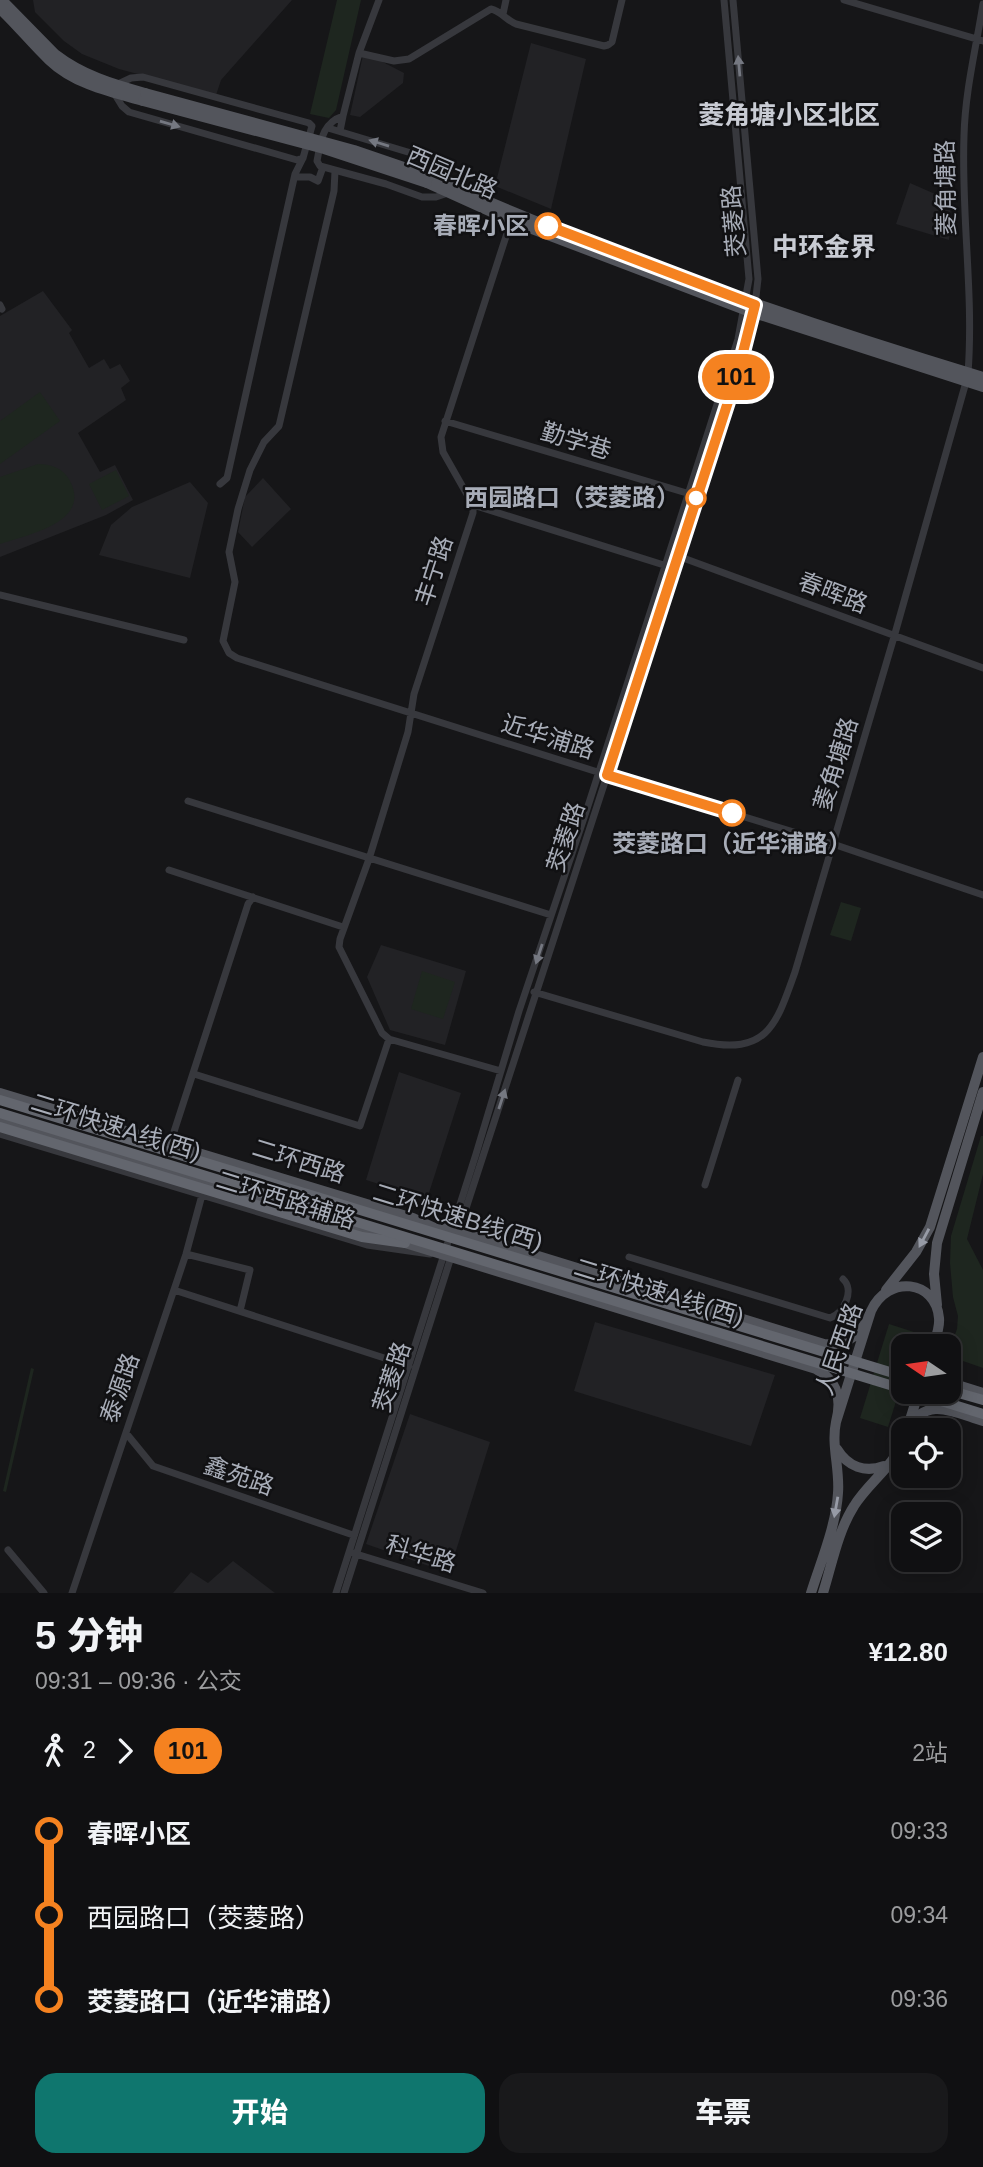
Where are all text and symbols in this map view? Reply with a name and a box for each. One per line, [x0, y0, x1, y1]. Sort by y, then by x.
one-way arrow [733, 55, 744, 77]
district label: 菱角塘小区北区 [698, 100, 880, 130]
one-way arrow [160, 119, 181, 129]
one-way arrow [368, 137, 389, 147]
street label: 菱角塘路 [931, 140, 960, 236]
street label: 西园北路 [403, 141, 502, 204]
street label: 茭菱路 [717, 184, 750, 258]
place label: 春晖小区 [433, 212, 529, 239]
marker: 春晖小区 [535, 213, 561, 239]
district label: 中环金界 [772, 232, 876, 262]
line badge: 101 [696, 354, 776, 400]
text: 101 [716, 363, 756, 390]
street label: 勤学巷 [538, 417, 615, 464]
place label: 西园路口（茭菱路） [464, 484, 680, 511]
marker: 西园路口（茭菱路） [686, 488, 706, 508]
street label: 丰宁路 [410, 532, 457, 609]
street label: 春晖路 [795, 567, 872, 618]
street label: 近华浦路 [498, 710, 598, 763]
street label: 菱角塘路 [809, 714, 862, 814]
street label: 茭菱路 [542, 798, 589, 875]
marker: 茭菱路口（近华浦路） [719, 800, 745, 826]
place label: 茭菱路口（近华浦路） [612, 830, 852, 857]
one-way arrow [533, 943, 544, 964]
street label: 二环快速A线(西) [28, 1088, 204, 1165]
one-way arrow [497, 1088, 508, 1109]
street label: 二环西路 [249, 1134, 349, 1187]
street label: 二环西路辅路 [213, 1166, 359, 1233]
street label: 二环快速B线(西) [370, 1178, 546, 1255]
one-way arrow [918, 1229, 930, 1249]
street label: 二环快速A线(西) [571, 1253, 747, 1330]
street label: 人民西路 [810, 1299, 867, 1399]
north arrow [891, 1334, 961, 1404]
map controls [891, 1334, 961, 1572]
street label: 茭菱路 [368, 1338, 415, 1415]
street label: 泰源路 [95, 1349, 144, 1426]
button: locate [891, 1418, 961, 1488]
street label: 鑫苑路 [201, 1451, 278, 1500]
one-way arrow [830, 1496, 841, 1518]
button: layers [891, 1502, 961, 1572]
street label: 科华路 [383, 1530, 460, 1577]
text: 5 分钟 [35, 1615, 143, 1657]
text: ¥12.80 [868, 1637, 948, 1667]
text: 09:31 – 09:36 · 公交 [35, 1668, 242, 1694]
icon: walk [35, 1732, 73, 1770]
icon: forward [106, 1732, 144, 1770]
text: 2 [83, 1737, 96, 1763]
text: 101 [168, 1737, 208, 1764]
text: 2站 [912, 1740, 948, 1766]
text: 09:33 [890, 1818, 948, 1844]
text: 春晖小区 [87, 1819, 191, 1849]
text: 09:34 [890, 1902, 948, 1928]
text: 西园路口（茭菱路） [87, 1903, 321, 1933]
text: 09:36 [890, 1986, 948, 2012]
text: 茭菱路口（近华浦路） [87, 1987, 347, 2017]
button: 开始 [35, 2073, 485, 2153]
button: 车票 [499, 2073, 948, 2153]

